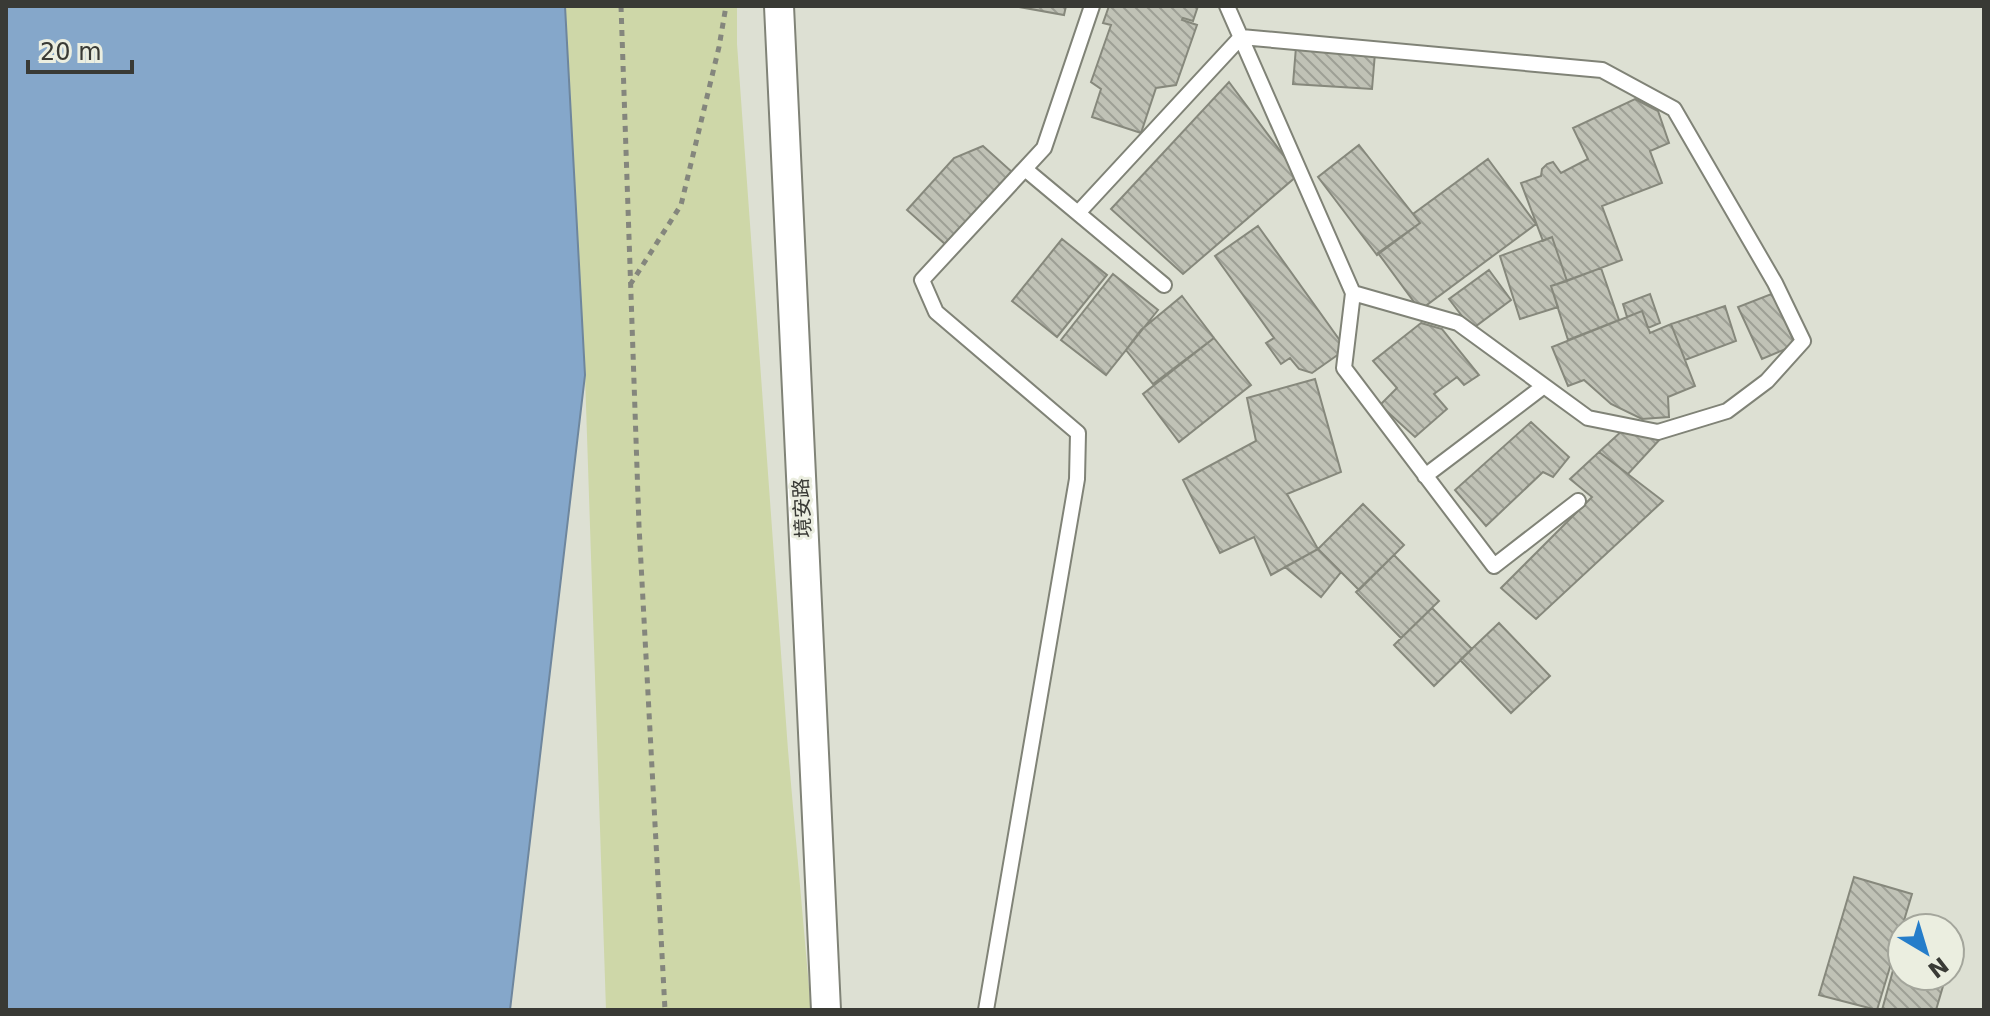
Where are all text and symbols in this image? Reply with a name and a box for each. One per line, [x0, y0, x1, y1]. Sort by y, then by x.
scale bar [28, 24, 132, 74]
text: 20 m [40, 38, 102, 66]
street label: 境安路 [788, 477, 816, 539]
north arrow [1886, 912, 1966, 992]
text: N [1923, 952, 1953, 983]

